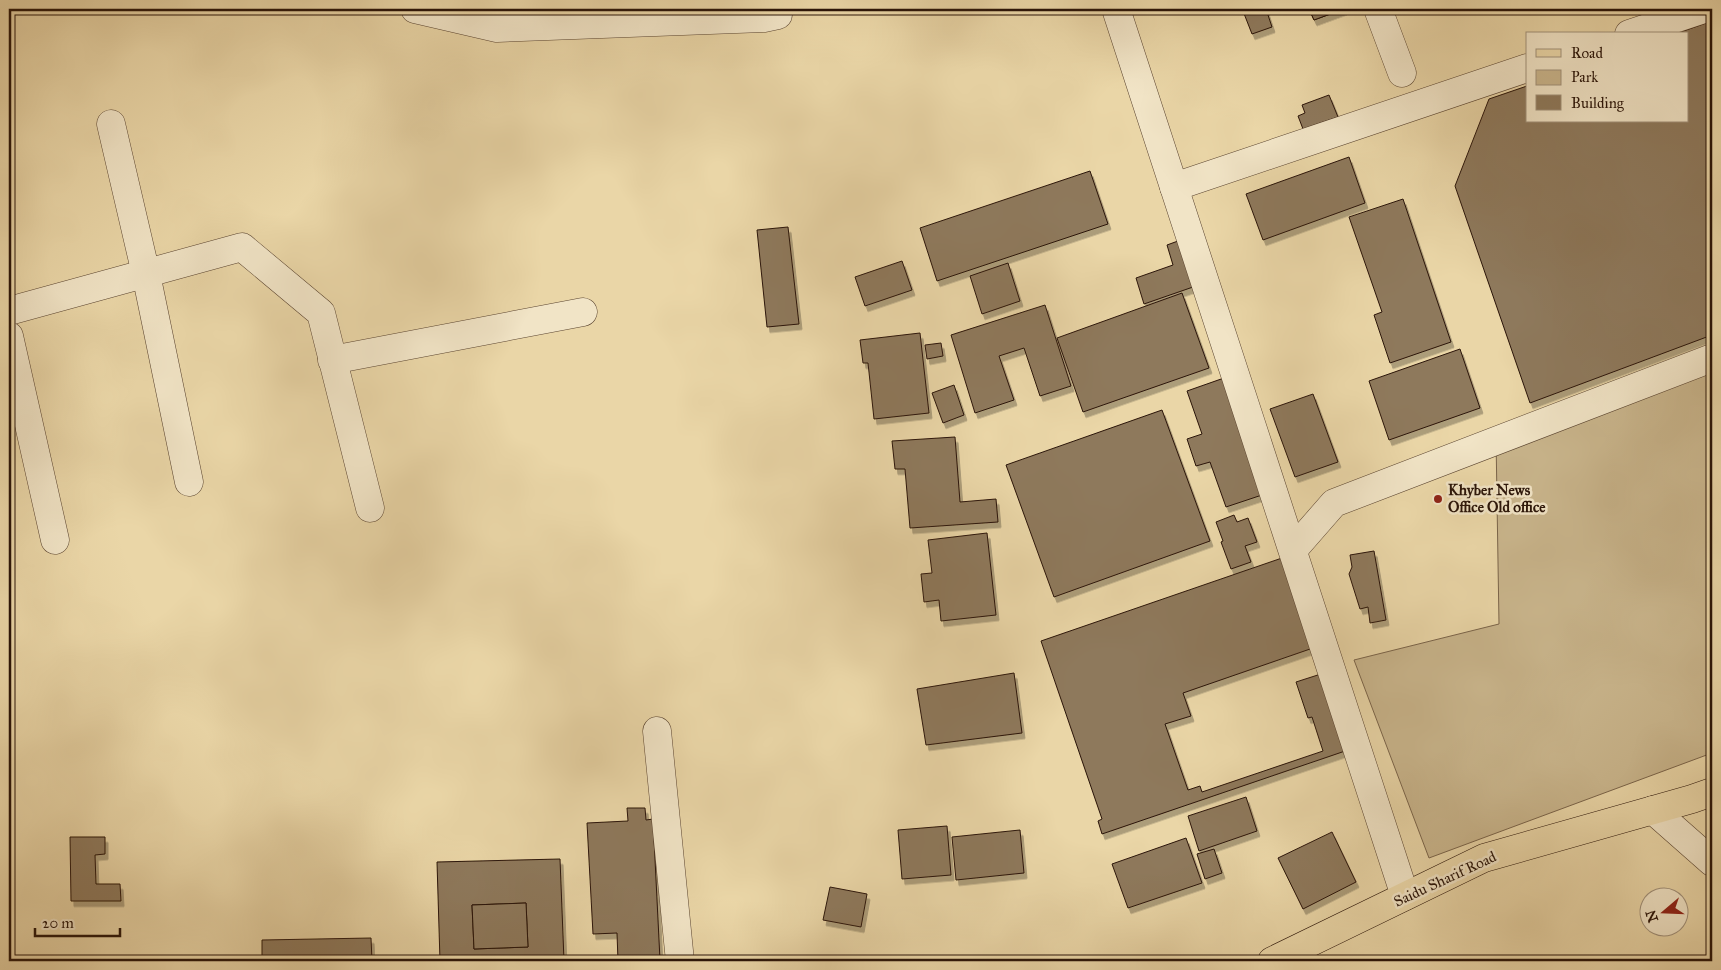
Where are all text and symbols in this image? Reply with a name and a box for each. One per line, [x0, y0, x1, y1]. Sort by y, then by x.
legend [1526, 32, 1688, 122]
text: Road [1571, 44, 1603, 62]
text: Park [1571, 68, 1598, 86]
text: Building [1571, 94, 1625, 112]
place label: Khyber News Office Old office [1448, 481, 1546, 516]
marker: Khyber News Office Old office [1432, 493, 1444, 505]
street label: Saidu Sharif Road [1391, 847, 1500, 911]
north arrow [1638, 888, 1688, 938]
scale bar [35, 905, 120, 937]
text: N [1642, 908, 1662, 924]
text: 20 m [42, 914, 74, 932]

